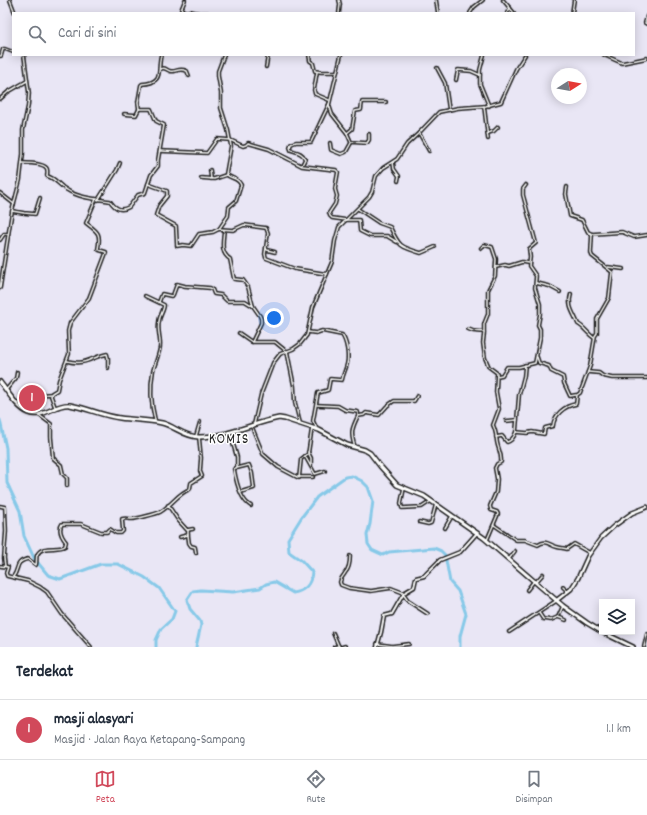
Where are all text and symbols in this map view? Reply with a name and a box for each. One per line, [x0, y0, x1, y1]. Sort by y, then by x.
search box [12, 12, 635, 56]
icon: search [26, 23, 48, 45]
text: Cari di sini [58, 23, 116, 45]
north arrow [551, 68, 587, 104]
your location [264, 308, 284, 328]
pin: 1 [19, 383, 45, 413]
district label: KOMIS [209, 429, 249, 451]
map controls [599, 599, 635, 635]
button: layers [599, 599, 635, 635]
text: Terdekat [16, 661, 73, 685]
text: masji alasyari [54, 709, 133, 731]
text: 1 [28, 720, 30, 739]
text: 1.1 km [606, 720, 631, 739]
text: Masjid · Jalan Raya Ketapang-Sampang [54, 731, 245, 750]
tab: Peta [94, 768, 116, 808]
tab: Rute [305, 768, 327, 808]
tab: Disimpan [515, 768, 553, 808]

